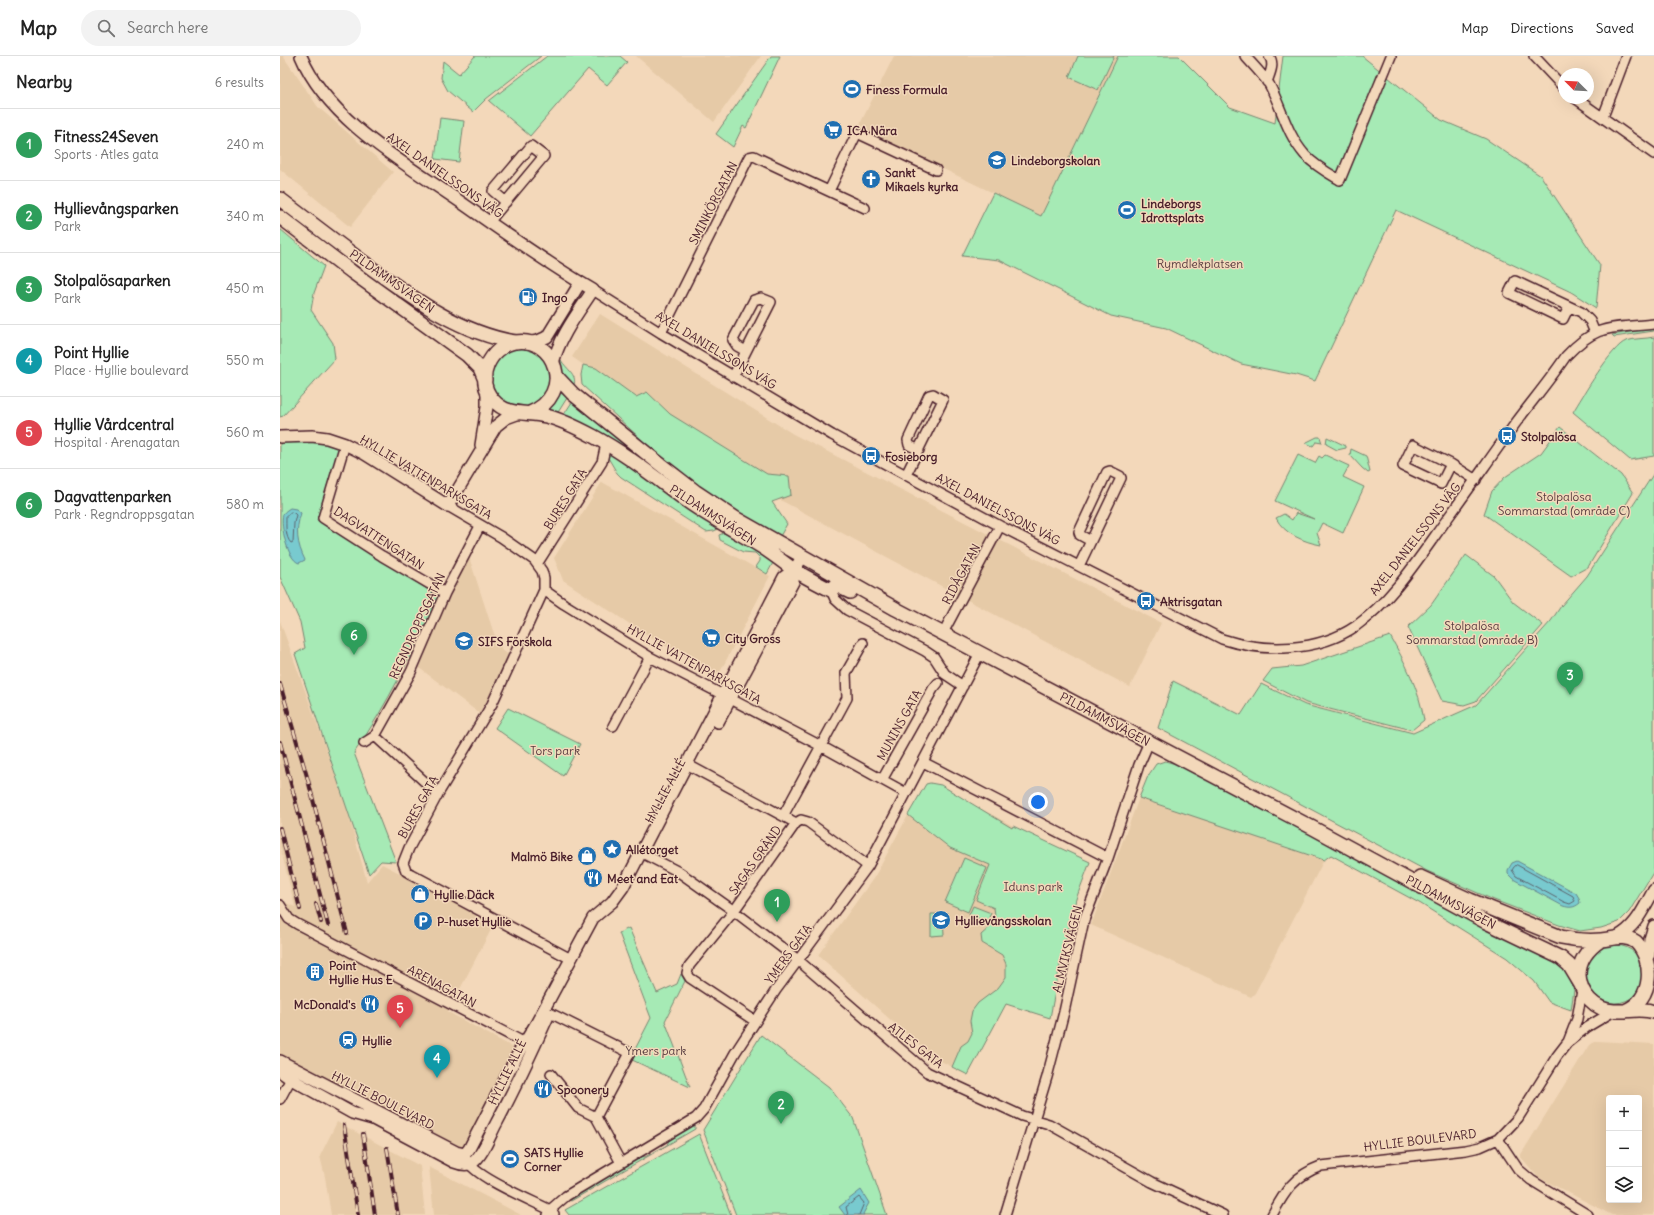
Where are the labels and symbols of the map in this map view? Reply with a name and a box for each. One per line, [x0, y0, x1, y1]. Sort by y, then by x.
north arrow [1558, 68, 1594, 104]
sports icon: Finess Formula [841, 78, 863, 100]
place label: Finess Formula [866, 82, 948, 97]
supermarket icon: ICA Nära [822, 119, 844, 141]
place label: ICA Nära [847, 123, 897, 138]
street label: AXEL DANIELSSONS VÄG [384, 129, 506, 221]
school or university icon: Lindeborgskolan [986, 149, 1008, 171]
place label: Lindeborgskolan [1011, 153, 1100, 169]
street label: SMINKÖRGATAN [686, 159, 740, 247]
place label: Sankt Mikaels kyrka [885, 165, 959, 195]
church icon: Sankt Mikaels kyrka [860, 168, 882, 190]
place label: Lindeborgs Idrottsplats [1141, 196, 1204, 226]
sports icon: Lindeborgs Idrottsplats [1116, 199, 1138, 221]
street label: PILDAMMSVÄGEN [347, 246, 437, 316]
park label: Rymdlekplatsen [1157, 256, 1243, 271]
fuel station icon: Ingo [517, 286, 539, 308]
place label: Ingo [542, 290, 568, 306]
street label: AXEL DANIELSSONS VÄG [653, 308, 780, 392]
bus stop icon: Stolpalösa [1496, 425, 1518, 447]
place label: Stolpalösa [1521, 429, 1577, 445]
street label: HYLLIE VATTENPARKSGATA [357, 432, 495, 523]
bus stop icon: Fosieborg [860, 445, 882, 467]
place label: Fosieborg [885, 449, 938, 465]
street label: BURES GATA [540, 465, 590, 532]
street label: AXEL DANIELSSONS VÄG [933, 470, 1063, 548]
street label: AXEL DANIELSSONS VÄG [1366, 479, 1464, 598]
street label: PILDAMMSVÄGEN [667, 481, 759, 549]
park label: Stolpalösa Sommarstad (område C) [1498, 489, 1631, 518]
street label: DAGVATTENGATAN [331, 503, 427, 573]
street label: RIDÅGATAN [939, 541, 983, 607]
street label: REGNDROPPSGATAN [386, 570, 448, 682]
bus stop icon: Aktrisgatan [1135, 590, 1157, 612]
place label: Aktrisgatan [1160, 594, 1222, 610]
park label: Stolpalösa Sommarstad (område B) [1406, 618, 1538, 647]
street label: HYLLIE VATTENPARKSGATA [624, 621, 764, 707]
pin: 6 [341, 622, 367, 655]
supermarket icon: City Gross [700, 627, 722, 649]
school or university icon: SIFS Förskola [453, 630, 475, 652]
place label: City Gross [725, 631, 781, 647]
place label: SIFS Förskola [478, 634, 552, 649]
pin: 3 [1557, 662, 1583, 695]
street label: MUNINS GATA [873, 687, 925, 763]
street label: PILDAMMSVÄGEN [1057, 689, 1153, 749]
park label: Tors park [530, 743, 580, 758]
street label: HYLLIE ALLÉ [642, 756, 688, 826]
street label: BURES GATA [395, 773, 442, 841]
your location [1028, 792, 1048, 812]
street label: SAGAS GRÄND [726, 822, 784, 898]
place icon: Allétorget [601, 838, 623, 860]
place label: Allétorget [626, 842, 679, 858]
shop icon: Malmö Bike [576, 845, 598, 867]
place label: Malmö Bike [511, 849, 574, 864]
restaurant icon: Meet and Eat [582, 867, 604, 889]
place label: Meet and Eat [607, 871, 679, 886]
street label: PILDAMMSVÄGEN [1403, 872, 1499, 932]
park label: Iduns park [1003, 879, 1063, 894]
shop icon: Hyllie Däck [409, 883, 431, 905]
place label: Hyllie Däck [434, 887, 494, 903]
pin: 1 [764, 889, 790, 922]
street label: ALMVIKSVÄGEN [1049, 904, 1085, 994]
school or university icon: Hyllievångsskolan [930, 909, 952, 931]
parking icon: P-huset Hyllie [412, 910, 434, 932]
place label: Hyllievångsskolan [955, 913, 1051, 929]
place label: P-huset Hyllie [437, 914, 512, 930]
street label: YMERS GATA [761, 921, 815, 987]
place label: Point Hyllie Hus E [329, 958, 393, 988]
building icon: Point Hyllie Hus E [304, 961, 326, 983]
street label: ARENAGATAN [405, 962, 479, 1010]
restaurant icon: McDonald's [359, 993, 381, 1015]
pin: 5 [387, 995, 413, 1028]
place label: McDonald's [294, 997, 357, 1012]
street label: ATLES GATA [885, 1019, 947, 1071]
station icon: Hyllie [337, 1029, 359, 1051]
place label: Hyllie [362, 1033, 392, 1049]
street label: HYLLIE ALLÉ [485, 1037, 529, 1107]
park label: Ymers park [626, 1043, 686, 1058]
pin: 4 [424, 1045, 450, 1078]
street label: HYLLIE BOULEVARD [329, 1068, 437, 1132]
restaurant icon: Spoonery [532, 1078, 554, 1100]
place label: Spoonery [557, 1082, 609, 1098]
pin: 2 [768, 1091, 794, 1124]
street label: HYLLIE BOULEVARD [1363, 1126, 1477, 1154]
place label: SATS Hyllie Corner [524, 1145, 584, 1174]
sports icon: SATS Hyllie Corner [499, 1148, 521, 1170]

